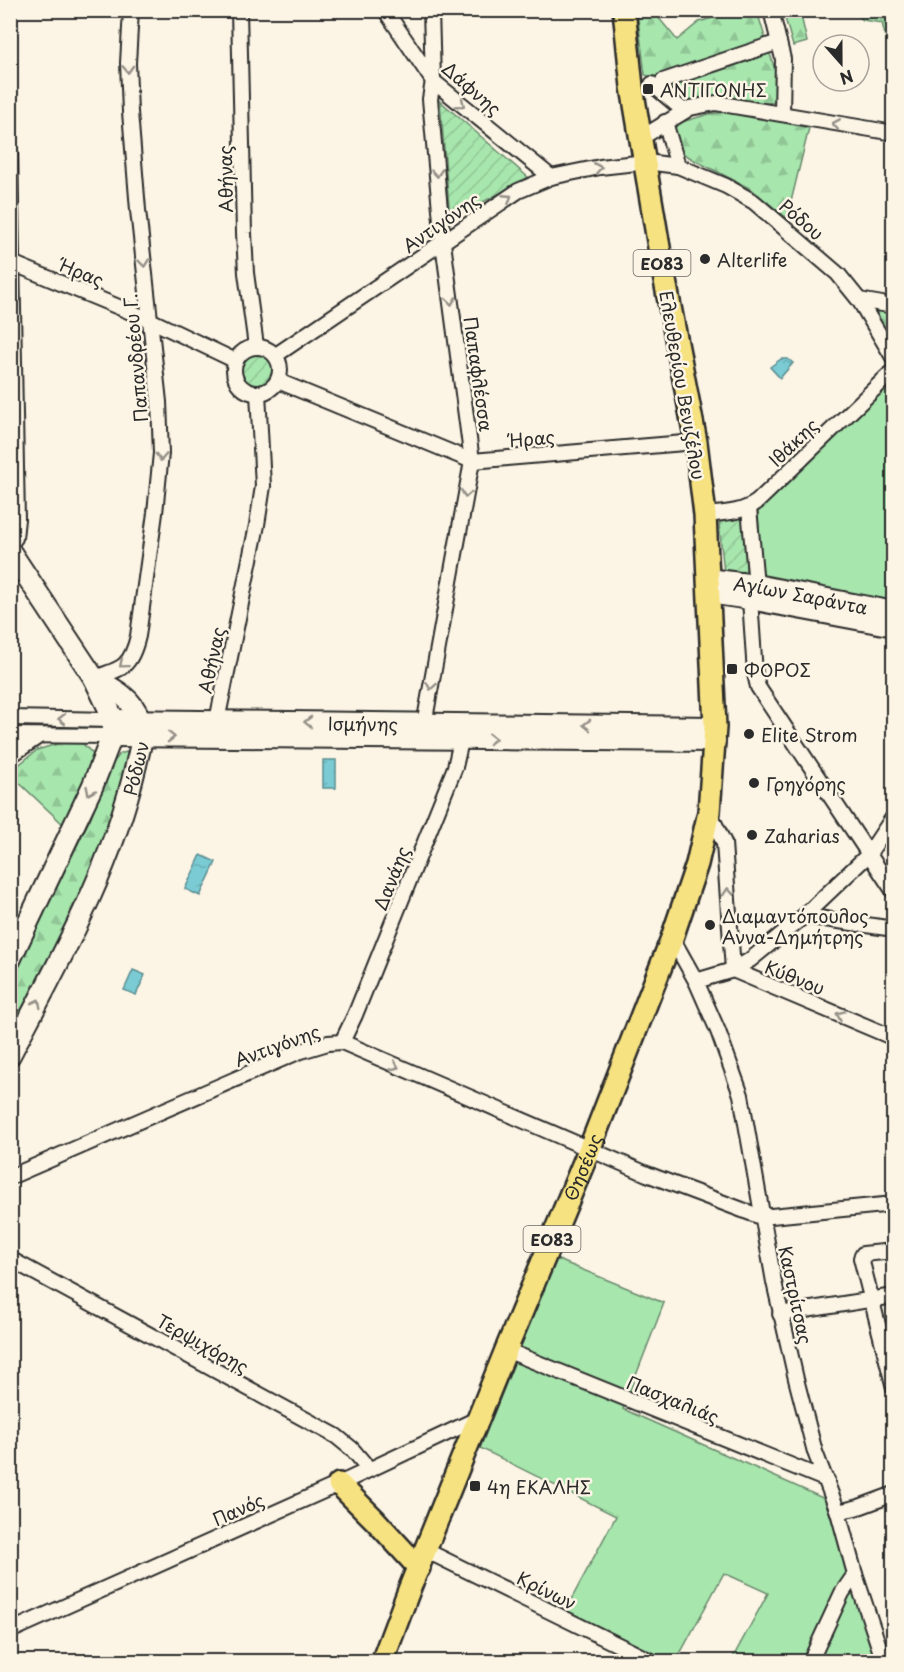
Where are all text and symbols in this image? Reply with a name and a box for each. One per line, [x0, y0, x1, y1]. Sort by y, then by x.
north arrow [811, 33, 871, 93]
street label: Δάφνης [436, 55, 508, 121]
one-way arrow [122, 64, 135, 73]
text: N [837, 64, 857, 91]
place label: ΑΝΤΙΓΟΝΗΣ [660, 76, 767, 103]
marker: ΑΝΤΙΓΟΝΗΣ [641, 82, 655, 96]
one-way arrow [454, 97, 465, 108]
one-way arrow [831, 118, 840, 130]
street label: Αθήνας [211, 145, 239, 213]
one-way arrow [593, 162, 603, 174]
one-way arrow [430, 169, 443, 178]
street label: Αντιγόνης [397, 185, 485, 259]
street label: Ρόδου [774, 192, 830, 246]
one-way arrow [502, 194, 513, 205]
place label: Alterlife [717, 246, 787, 273]
street label: Ήρας [53, 250, 108, 293]
road number: ΕΟ83 [634, 250, 690, 276]
marker: Alterlife [698, 252, 712, 266]
one-way arrow [137, 259, 150, 268]
street label: Ελευθερίου Βενιζέλου [653, 288, 713, 482]
street label: Παπανδρέου Γ. [116, 293, 154, 423]
one-way arrow [444, 297, 457, 306]
street label: Παπαφλέσσα [458, 315, 500, 434]
street label: Ιθάκης [762, 412, 824, 472]
street label: Ήρας [505, 423, 556, 454]
one-way arrow [154, 453, 167, 462]
one-way arrow [460, 489, 473, 499]
street label: Αγίων Σαράντα [732, 569, 870, 620]
street label: Αθήνας [191, 624, 231, 696]
place label: ΦΟΡΟΣ [744, 656, 811, 683]
one-way arrow [120, 657, 130, 668]
marker: ΦΟΡΟΣ [725, 662, 739, 676]
one-way arrow [425, 681, 438, 691]
street label: Ισμήνης [328, 709, 398, 737]
one-way arrow [58, 713, 67, 725]
one-way arrow [303, 716, 312, 728]
one-way arrow [582, 719, 591, 731]
place label: Elite Strom [761, 721, 858, 748]
marker: Elite Strom [742, 727, 756, 741]
one-way arrow [166, 731, 175, 743]
one-way arrow [487, 733, 496, 746]
street label: Ρόδων [115, 739, 155, 798]
place label: Γρηγόρης [766, 770, 846, 797]
marker: Γρηγόρης [747, 776, 761, 790]
one-way arrow [86, 784, 98, 795]
place label: Zaharias [764, 822, 840, 849]
marker: Zaharias [745, 828, 759, 842]
street label: Δανάης [366, 842, 416, 914]
one-way arrow [721, 887, 734, 896]
place label: Διαμαντόπουλος Αννα-Δημήτρης [722, 902, 869, 950]
marker: Διαμαντόπουλος Αννα-Δημήτρης [703, 918, 717, 932]
street label: Κύθνου [761, 953, 829, 1001]
one-way arrow [30, 998, 42, 1009]
one-way arrow [835, 1010, 846, 1022]
street label: Αντιγόνης [230, 1017, 324, 1073]
one-way arrow [389, 1059, 400, 1071]
street label: Θησέως [556, 1129, 608, 1205]
road number: ΕΟ83 [524, 1226, 580, 1252]
street label: Καστρίτσας [772, 1243, 820, 1347]
street label: Τερψιχόρης [152, 1307, 254, 1379]
street label: Πασχαλιάς [623, 1368, 723, 1430]
place label: 4η ΕΚΑΛΗΣ [487, 1473, 591, 1500]
marker: 4η ΕΚΑΛΗΣ [468, 1479, 482, 1493]
street label: Πανός [208, 1486, 268, 1532]
street label: Κρίνων [513, 1564, 581, 1616]

